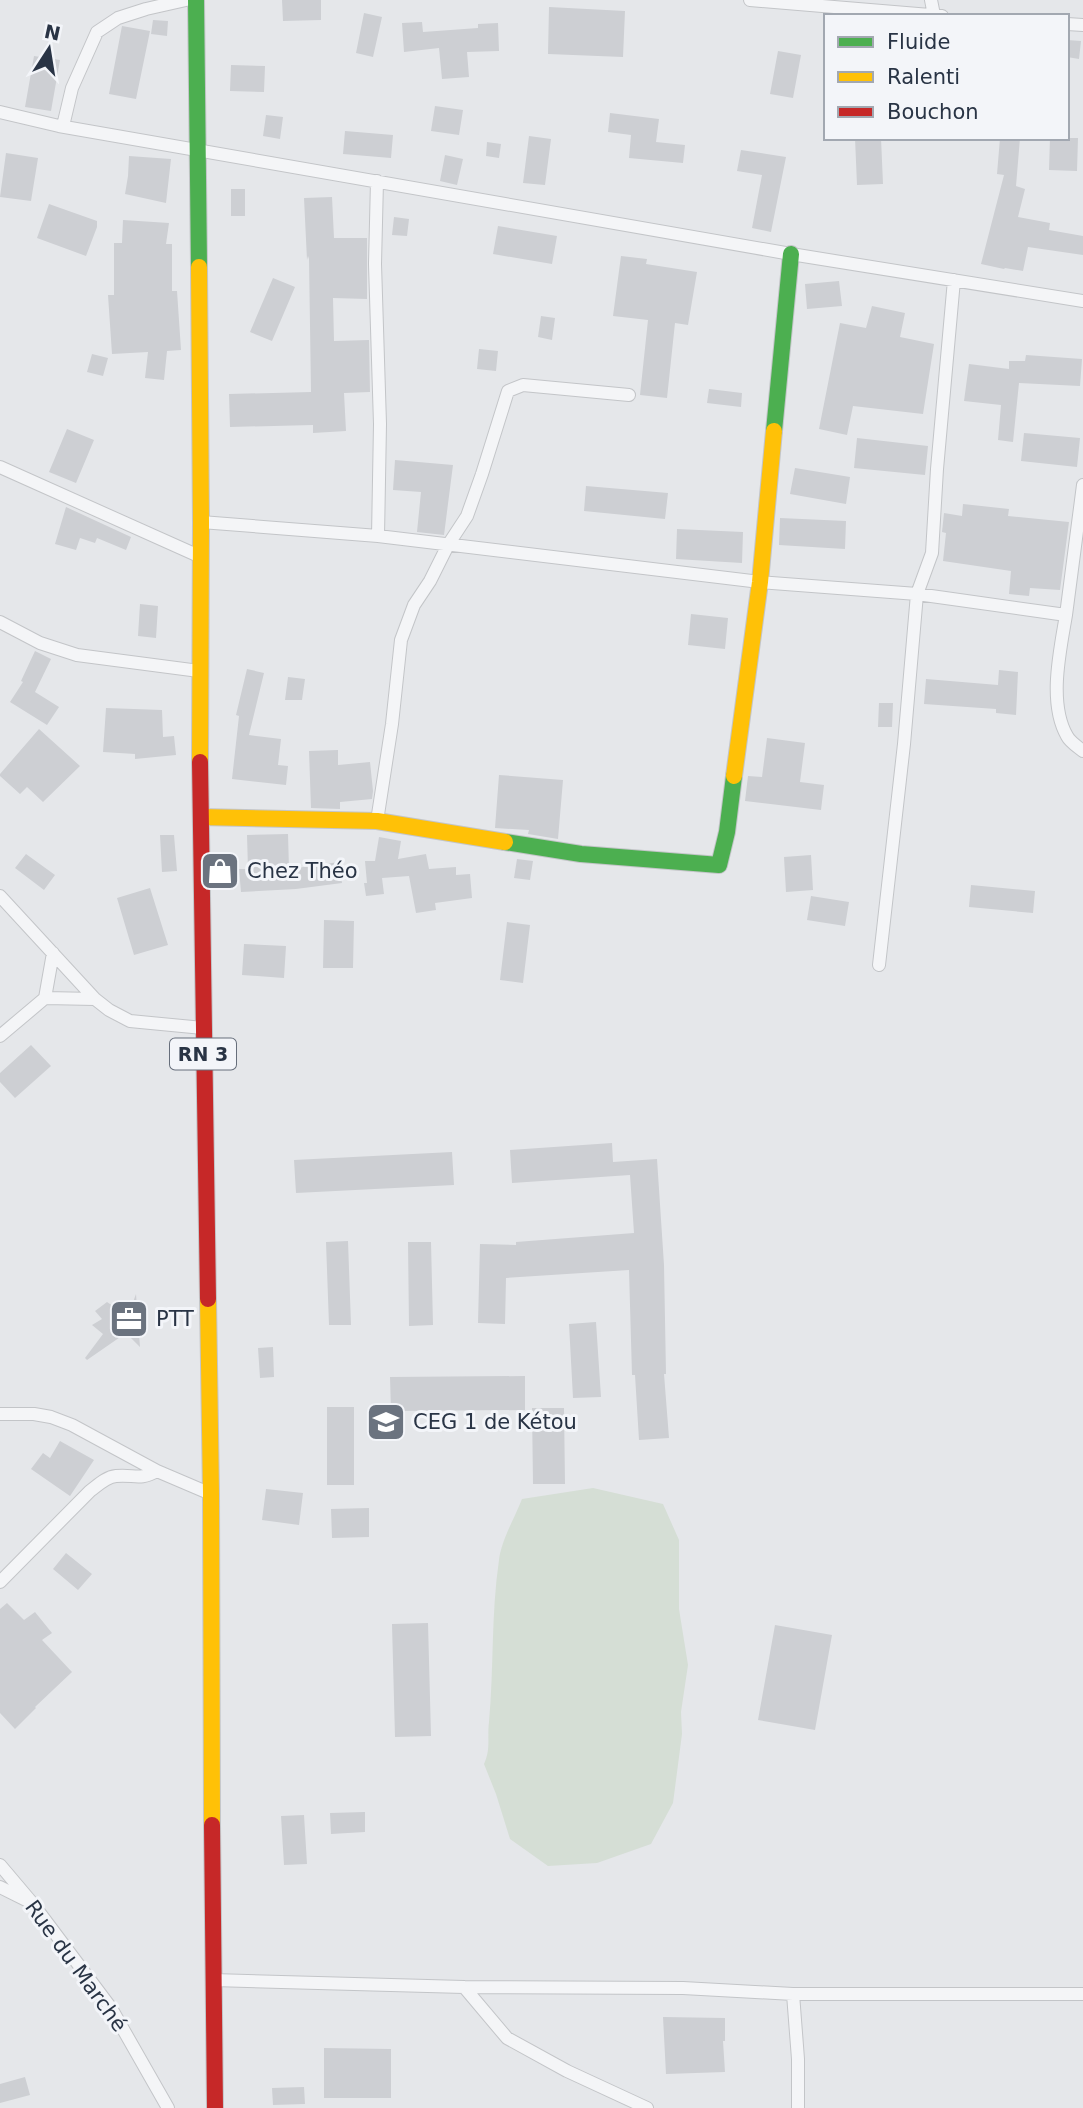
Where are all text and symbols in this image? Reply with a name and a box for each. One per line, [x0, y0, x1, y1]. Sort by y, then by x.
north arrow [14, 14, 84, 84]
legend [824, 14, 1069, 140]
text: N [42, 20, 63, 45]
text: Fluide [887, 30, 950, 54]
text: Ralenti [887, 65, 960, 89]
text: Bouchon [887, 100, 979, 124]
shop icon: Chez Théo [199, 850, 241, 892]
place label: Chez Théo [247, 859, 358, 883]
road number: RN 3 [170, 1038, 236, 1070]
office icon: PTT [108, 1298, 150, 1340]
place label: PTT [156, 1307, 194, 1331]
school or university icon: CEG 1 de Kétou [365, 1401, 407, 1443]
place label: CEG 1 de Kétou [413, 1410, 577, 1434]
street label: Rue du Marché [20, 1896, 132, 2036]

